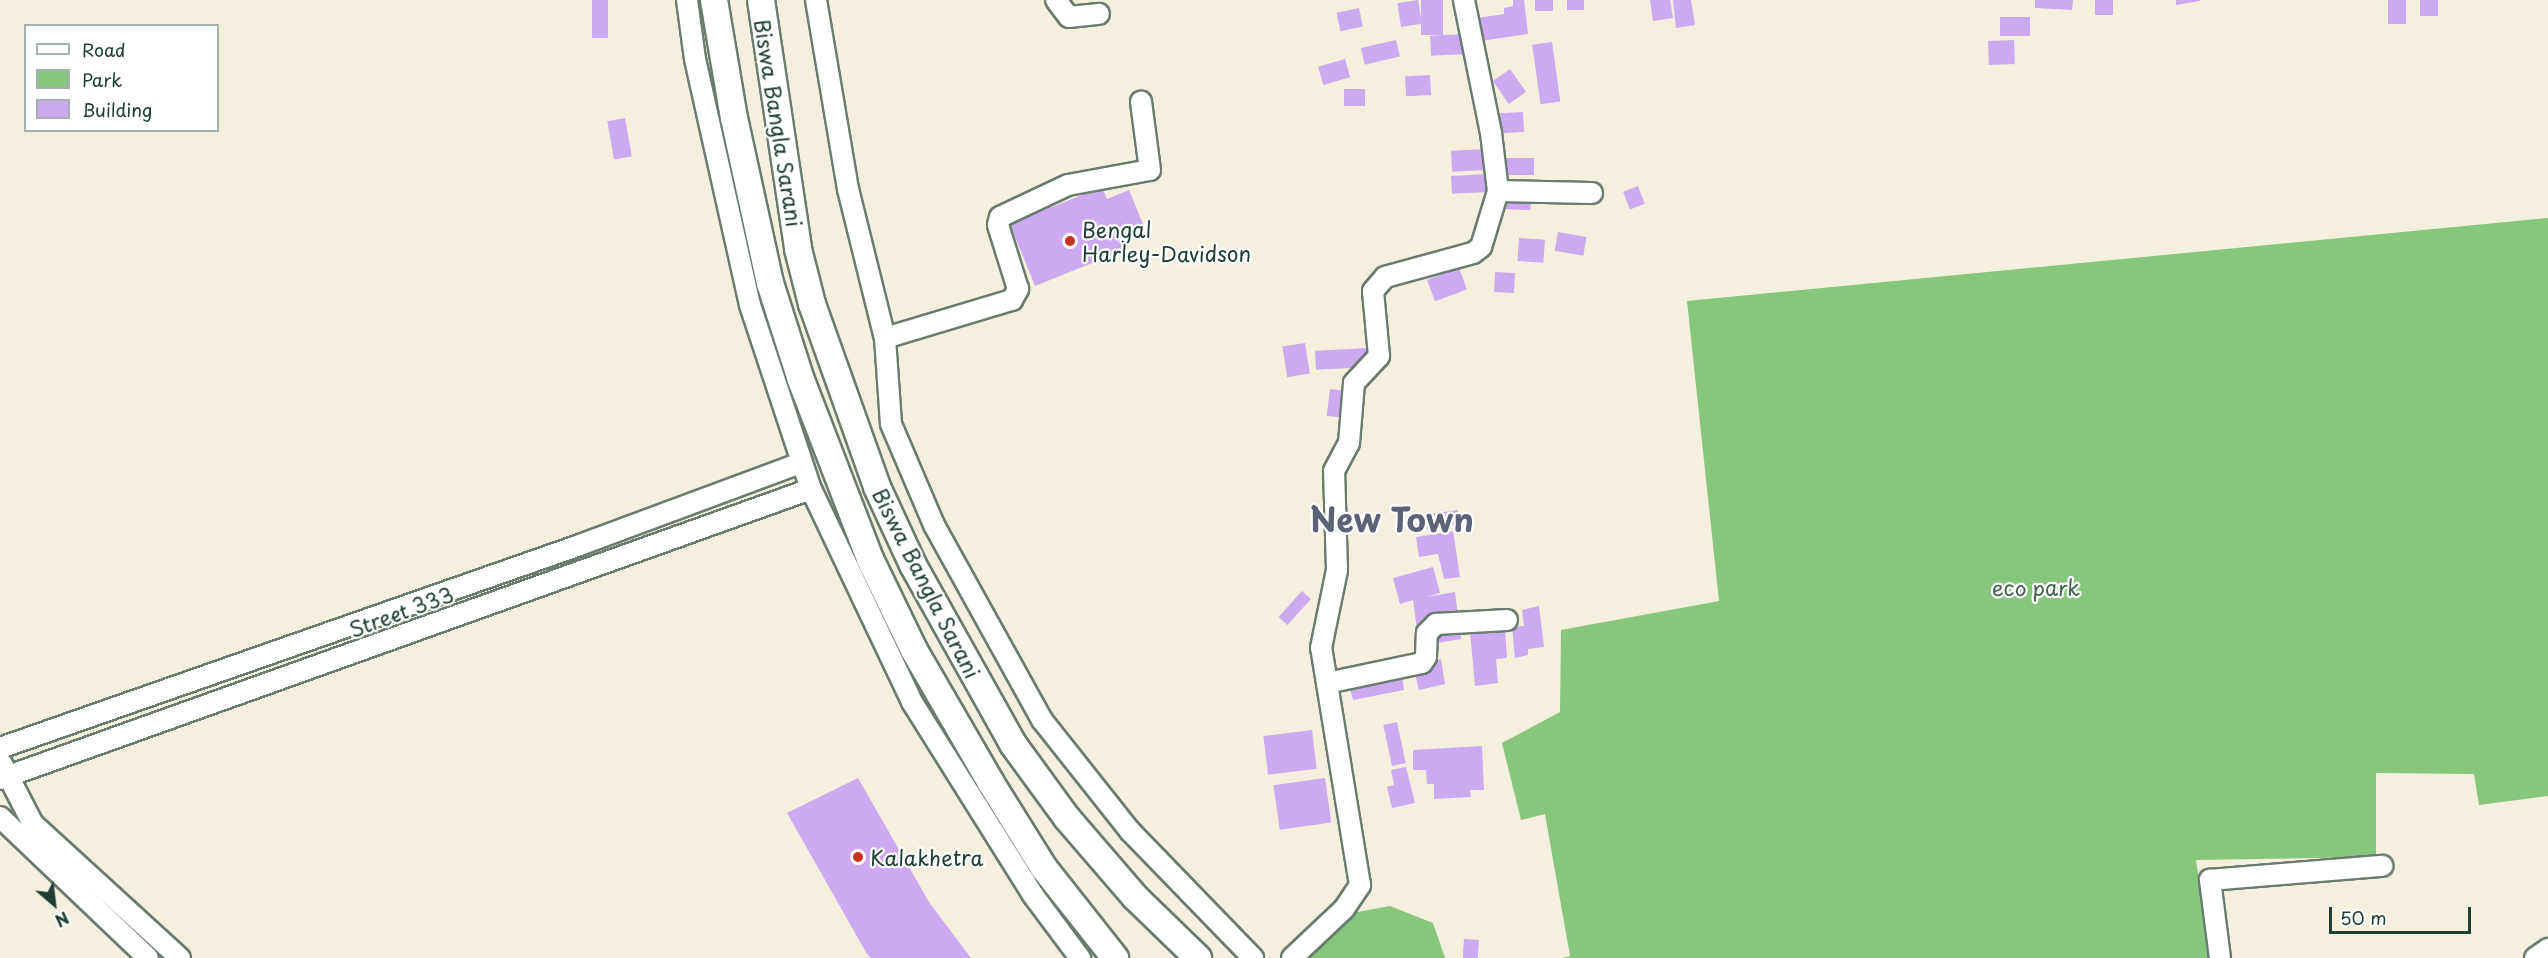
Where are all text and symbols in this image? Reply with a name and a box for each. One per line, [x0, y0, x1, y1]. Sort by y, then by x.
street label: Biswa Bangla Sarani [750, 18, 808, 228]
legend [24, 24, 219, 132]
text: Road [82, 36, 126, 63]
text: Park [82, 66, 122, 93]
text: Building [82, 96, 152, 123]
place label: Bengal Harley-Davidson [1082, 216, 1251, 266]
marker: Bengal Harley-Davidson [1063, 234, 1077, 248]
street label: Biswa Bangla Sarani [868, 484, 986, 682]
district label: New Town [1309, 499, 1475, 539]
park label: eco park [1992, 574, 2080, 600]
street label: Street 333 [344, 580, 458, 642]
place label: Kalakhetra [870, 844, 983, 870]
marker: Kalakhetra [851, 850, 865, 864]
north arrow [24, 874, 84, 934]
scale bar [2332, 895, 2474, 933]
text: 50 m [2340, 904, 2387, 931]
text: N [51, 906, 74, 933]

